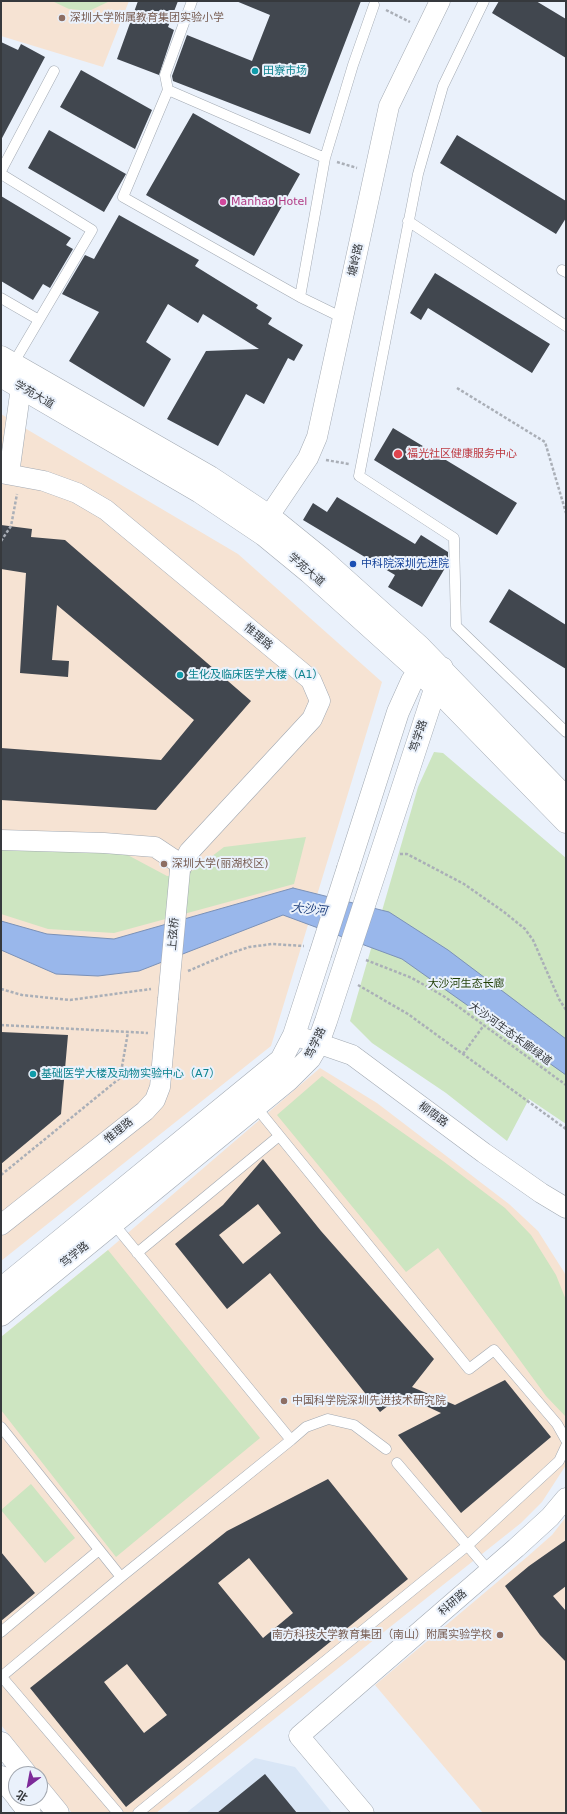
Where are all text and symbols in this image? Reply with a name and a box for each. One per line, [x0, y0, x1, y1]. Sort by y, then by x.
place label: 深圳大学附属教育集团实验小学 [70, 11, 224, 25]
marker: 深圳大学附属教育集团实验小学 [57, 13, 67, 23]
place label: 田寮市场 [263, 64, 307, 78]
marker: 田寮市场 [250, 66, 260, 76]
place label: Manhao Hotel [231, 195, 307, 209]
marker: Manhao Hotel [218, 197, 228, 207]
street label: 塘岭路 [346, 242, 366, 278]
street label: 学苑大道 [12, 378, 56, 412]
place label: 福光社区健康服务中心 [407, 447, 517, 461]
marker: 福光社区健康服务中心 [392, 448, 404, 460]
street label: 学苑大道 [285, 551, 327, 589]
place label: 中科院深圳先进院 [361, 557, 449, 571]
marker: 中科院深圳先进院 [348, 559, 358, 569]
street label: 惟理路 [241, 621, 275, 653]
place label: 生化及临床医学大楼（A1） [188, 668, 324, 682]
marker: 生化及临床医学大楼（A1） [175, 670, 185, 680]
street label: 笃学路 [408, 718, 430, 754]
place label: 深圳大学(丽湖校区) [172, 857, 269, 871]
marker: 深圳大学(丽湖校区) [159, 859, 169, 869]
water label: 大沙河 [290, 901, 328, 919]
street label: 上弦桥 [166, 917, 182, 951]
park label: 大沙河生态长廊 [428, 977, 504, 991]
street label: 大沙河生态长廊绿道 [466, 1000, 554, 1068]
street label: 笃学路 [303, 1025, 329, 1061]
place label: 基础医学大楼及动物实验中心（A7） [41, 1067, 221, 1081]
marker: 基础医学大楼及动物实验中心（A7） [28, 1069, 38, 1079]
street label: 柳荫路 [416, 1100, 450, 1130]
street label: 惟理路 [102, 1116, 136, 1146]
street label: 笃学路 [58, 1239, 92, 1271]
place label: 中国科学院深圳先进技术研究院 [292, 1394, 446, 1408]
marker: 中国科学院深圳先进技术研究院 [279, 1396, 289, 1406]
street label: 科研路 [436, 1587, 470, 1619]
place label: 南方科技大学教育集团（南山）附属实验学校 [272, 1628, 492, 1642]
marker: 南方科技大学教育集团（南山）附属实验学校 [495, 1630, 505, 1640]
north arrow [8, 1766, 48, 1806]
text: 北 [14, 1787, 30, 1804]

